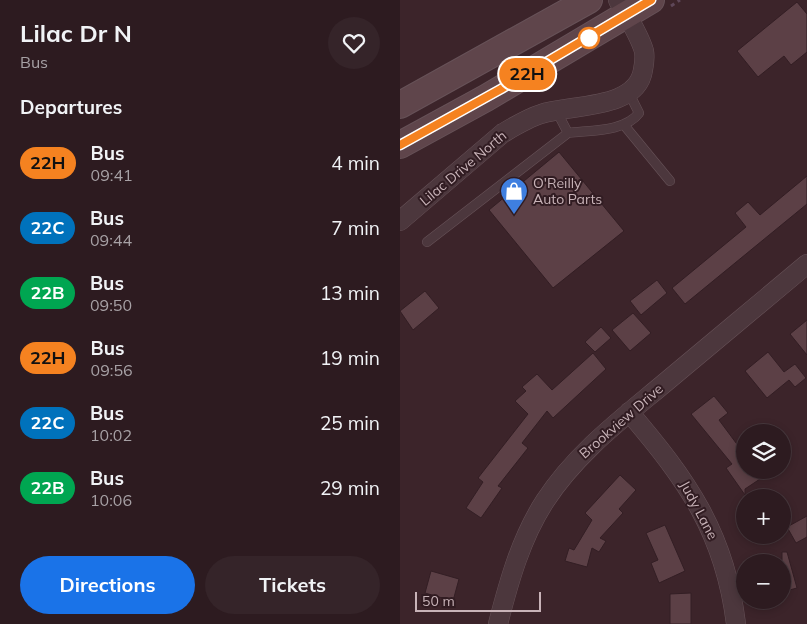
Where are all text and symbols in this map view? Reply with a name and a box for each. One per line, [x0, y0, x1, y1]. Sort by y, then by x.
button: heart [328, 17, 380, 69]
text: Lilac Dr N [20, 18, 132, 48]
unlabelled marker [578, 27, 600, 49]
text: Bus [20, 52, 48, 72]
line badge: 22H [498, 58, 556, 90]
text: 22H [509, 62, 545, 85]
text: Departures [20, 95, 122, 119]
street label: Lilac Drive North [416, 126, 510, 210]
text: Bus [91, 141, 125, 165]
text: 22H [30, 151, 66, 174]
text: 4 min [331, 151, 380, 175]
text: 09:41 [91, 165, 133, 185]
place label: O'Reilly Auto Parts [533, 174, 602, 208]
shop icon: O'Reilly Auto Parts [499, 176, 529, 215]
text: Bus [90, 206, 124, 230]
text: 22C [31, 216, 64, 239]
text: 7 min [331, 216, 380, 240]
text: 09:44 [90, 230, 132, 250]
text: Bus [90, 271, 124, 295]
text: 22B [30, 281, 65, 304]
text: 13 min [320, 281, 380, 305]
text: 09:50 [90, 295, 132, 315]
text: Bus [91, 336, 125, 360]
text: 22H [30, 346, 66, 369]
text: 19 min [320, 346, 380, 370]
text: 09:56 [91, 360, 133, 380]
street label: Brookview Drive [575, 380, 667, 462]
text: Bus [90, 401, 124, 425]
text: 22C [31, 411, 64, 434]
text: 25 min [320, 411, 380, 435]
map controls [736, 424, 791, 609]
button: layers [736, 424, 791, 479]
text: 10:02 [90, 425, 132, 445]
text: Bus [90, 466, 124, 490]
text: 22B [30, 476, 65, 499]
text: 29 min [320, 476, 380, 500]
street label: Judy Lane [676, 478, 722, 542]
button: + [736, 489, 791, 544]
text: 10:06 [90, 490, 132, 510]
button: − [736, 554, 791, 609]
button: Directions [20, 556, 195, 614]
button: Tickets [205, 556, 380, 614]
scale bar [415, 589, 541, 612]
text: 50 m [422, 592, 455, 610]

